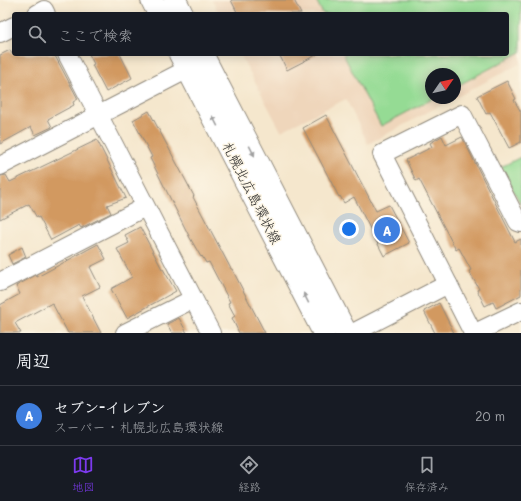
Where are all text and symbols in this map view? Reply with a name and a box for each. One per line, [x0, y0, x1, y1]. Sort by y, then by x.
search box [12, 12, 509, 56]
icon: search [26, 23, 48, 45]
text: ここで検索 [58, 25, 133, 45]
north arrow [425, 68, 461, 104]
one-way arrow [212, 115, 218, 126]
street label: 札幌北広島環状線 [219, 139, 286, 247]
one-way arrow [249, 145, 255, 157]
pin: A [374, 215, 400, 245]
your location [339, 219, 359, 239]
one-way arrow [303, 293, 310, 304]
text: 周辺 [16, 349, 50, 371]
text: セブン-イレブン [54, 397, 165, 417]
text: A [24, 407, 34, 424]
text: 20 m [475, 407, 505, 424]
text: スーパー · 札幌北広島環状線 [54, 418, 223, 435]
tab: 地図 [72, 454, 94, 494]
tab: 経路 [238, 454, 260, 494]
tab: 保存済み [405, 454, 449, 494]

